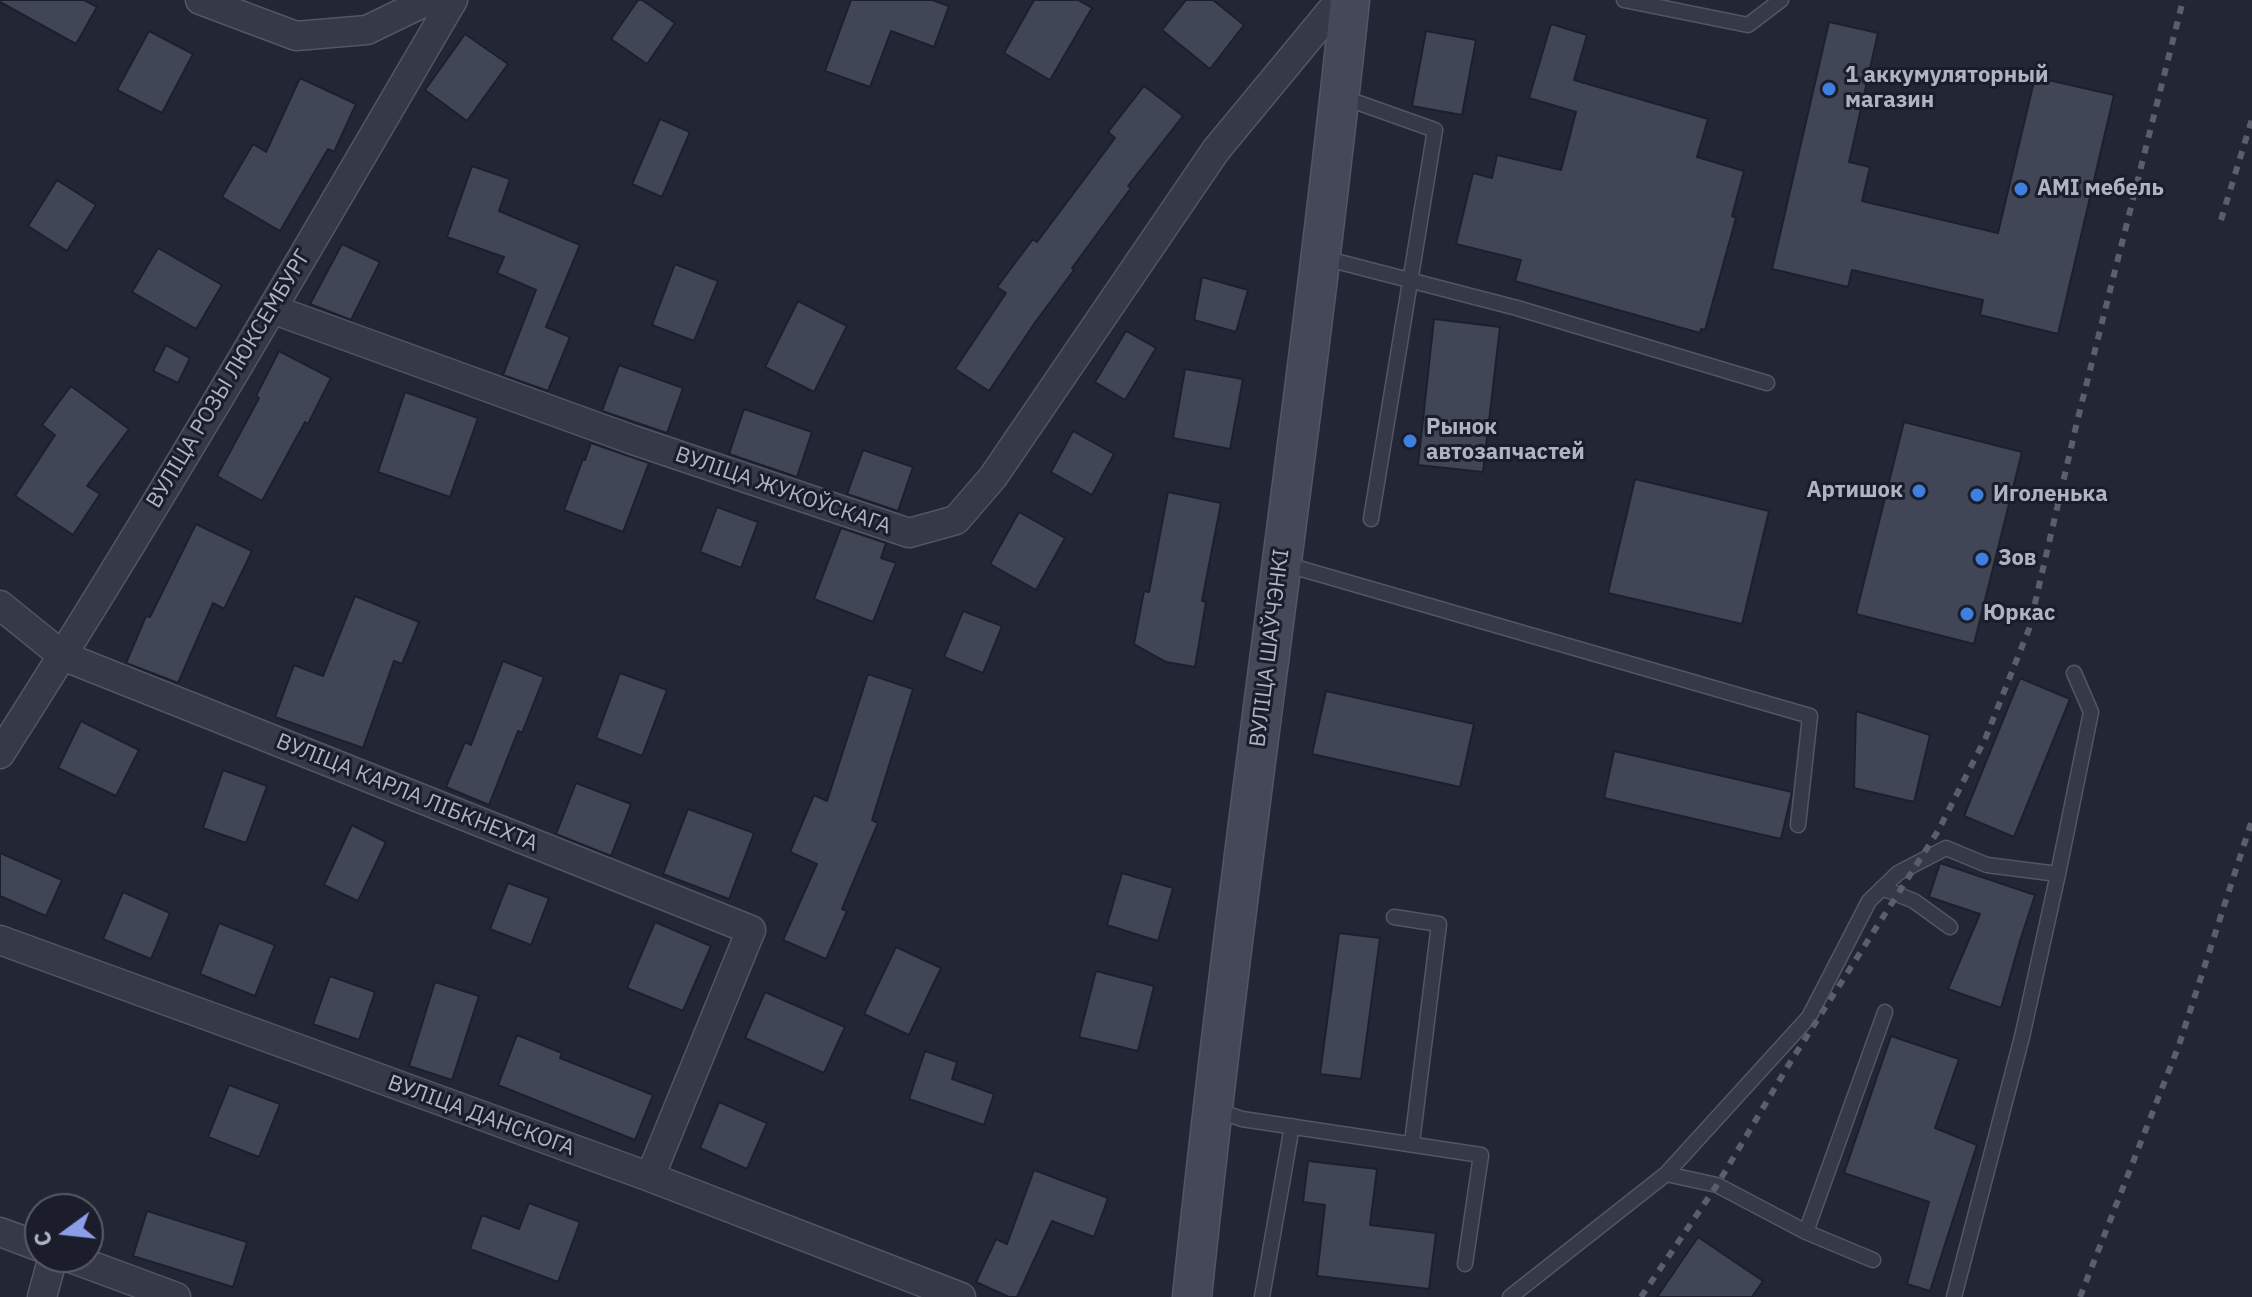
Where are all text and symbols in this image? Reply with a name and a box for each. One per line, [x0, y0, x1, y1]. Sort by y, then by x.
place label: 1 аккумуляторный магазин [1845, 63, 2048, 114]
marker: 1 аккумуляторный магазин [1820, 80, 1838, 98]
place label: AMI мебель [2037, 176, 2164, 202]
marker: AMI мебель [2012, 180, 2030, 198]
street label: ВУЛІЦА РОЗЫ ЛЮКСЕМБУРГ [141, 245, 317, 513]
place label: Рынок автозапчастей [1426, 415, 1585, 466]
marker: Рынок автозапчастей [1401, 432, 1419, 450]
street label: ВУЛІЦА ЖУКОЎСКАГА [672, 442, 894, 540]
place label: Артишок [1806, 478, 1903, 504]
marker: Артишок [1910, 482, 1928, 500]
place label: Иголенька [1993, 482, 2108, 508]
marker: Иголенька [1968, 486, 1986, 504]
place label: Зов [1998, 546, 2036, 572]
street label: ВУЛІЦА ШАЎЧЭНКІ [1245, 547, 1295, 749]
marker: Зов [1973, 550, 1991, 568]
place label: Юркас [1983, 601, 2055, 627]
marker: Юркас [1958, 605, 1976, 623]
street label: ВУЛІЦА КАРЛА ЛІБКНЕХТА [272, 728, 542, 858]
street label: ВУЛІЦА ДАНСКОГА [384, 1070, 578, 1162]
north arrow [24, 1193, 104, 1273]
text: С [26, 1228, 58, 1250]

